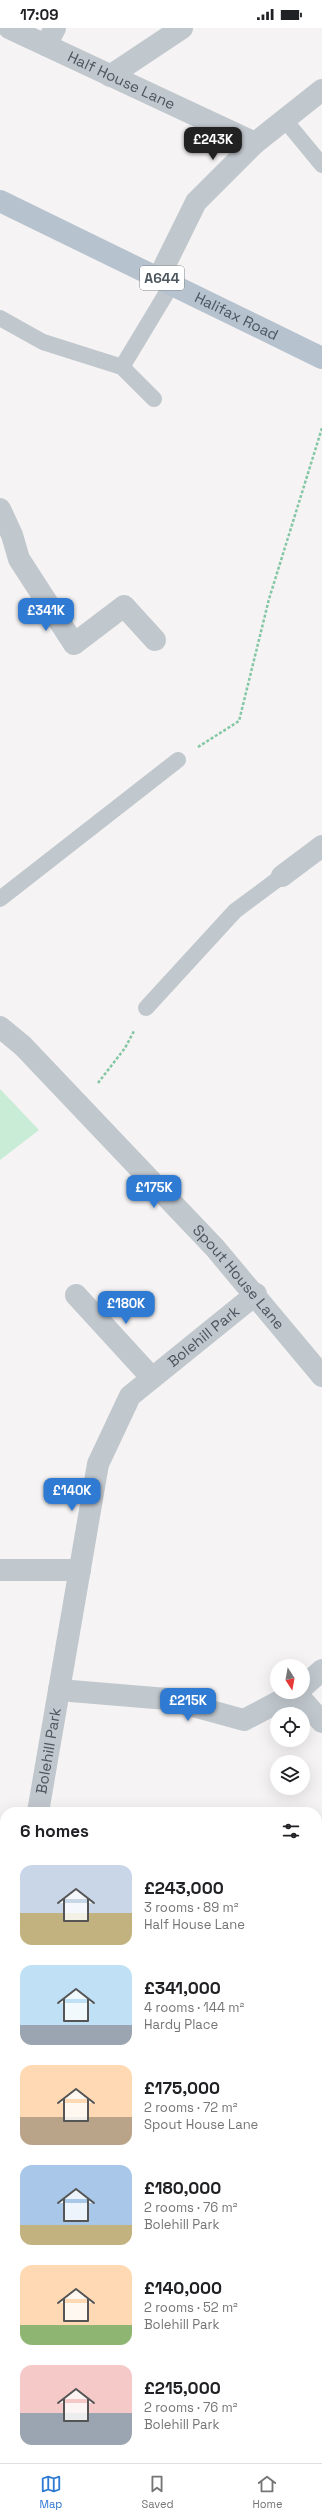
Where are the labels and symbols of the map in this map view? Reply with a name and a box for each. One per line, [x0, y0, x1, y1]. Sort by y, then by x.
street label: Half House Lane [65, 47, 178, 113]
pin: £243K [185, 127, 241, 161]
road number: A644 [140, 266, 184, 290]
street label: Halifax Road [192, 287, 282, 344]
pin: £341K [18, 598, 74, 632]
pin: £175K [126, 1175, 182, 1209]
street label: Spout House Lane [189, 1220, 289, 1333]
pin: £180K [98, 1291, 154, 1325]
street label: Bolehill Park [163, 1301, 243, 1371]
pin: £140K [44, 1478, 100, 1512]
north arrow [270, 1659, 310, 1699]
pin: £215K [160, 1688, 216, 1722]
street label: Bolehill Park [31, 1706, 65, 1795]

